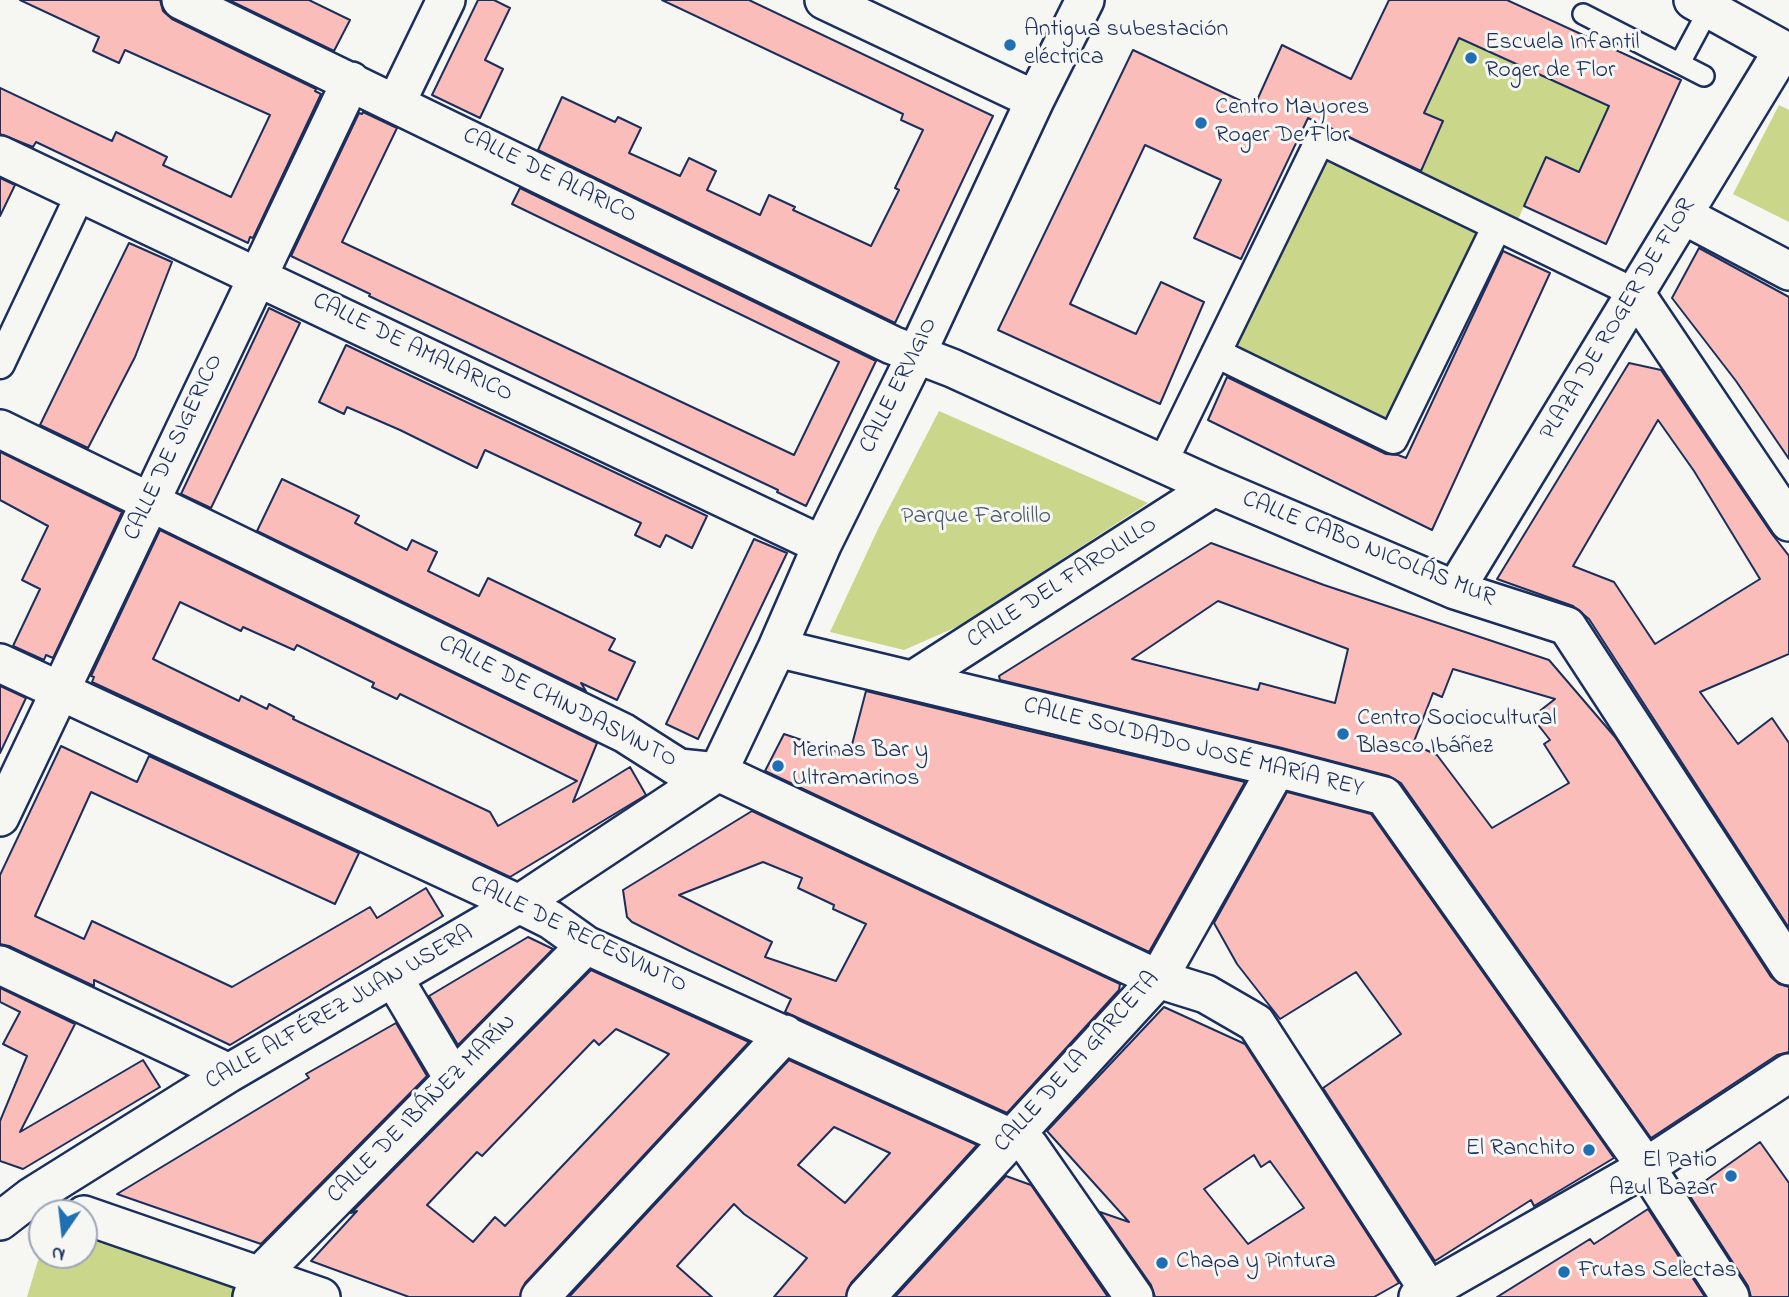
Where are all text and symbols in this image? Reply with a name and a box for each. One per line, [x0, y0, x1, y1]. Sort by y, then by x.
place label: Antigua subestación eléctrica [1024, 17, 1228, 73]
place label: Escuela Infantil Roger de Flor [1485, 30, 1640, 86]
marker: Antigua subestación eléctrica [1002, 37, 1018, 53]
marker: Escuela Infantil Roger de Flor [1463, 50, 1479, 66]
place label: Centro Mayores Roger De Flor [1215, 95, 1369, 151]
marker: Centro Mayores Roger De Flor [1193, 115, 1209, 131]
street label: CALLE DE ALARICO [457, 122, 641, 232]
street label: PLAZA DE ROGER DE FLOR [1535, 194, 1703, 446]
street label: CALLE DE AMALARICO [307, 288, 517, 410]
street label: CALLE ERVIGIO [855, 313, 945, 459]
street label: CALLE DE SIGERICO [119, 350, 231, 546]
street label: CALLE CABO NICOLÁS MUR [1237, 486, 1499, 614]
park label: Parque Farolillo [901, 504, 1051, 532]
street label: CALLE DEL FAROLILLO [962, 512, 1164, 656]
street label: CALLE DE CHINDASVINTO [433, 630, 681, 776]
street label: CALLE SOLDADO JOSÉ MARÍA REY [1020, 693, 1366, 805]
place label: Centro Sociocultural Blasco Ibáñez [1357, 706, 1557, 762]
marker: Centro Sociocultural Blasco Ibáñez [1335, 726, 1351, 742]
place label: Merinas Bar y Ultramarinos [792, 738, 928, 794]
marker: Merinas Bar y Ultramarinos [770, 758, 786, 774]
street label: CALLE DE RECESVINTO [465, 871, 691, 1001]
street label: CALLE ALFÉREZ JUAN USERA [201, 920, 479, 1098]
street label: CALLE DE LA GARCETA [989, 967, 1167, 1159]
street label: CALLE DE IBÁÑEZ MARÍN [322, 1009, 524, 1211]
place label: El Ranchito [1465, 1136, 1575, 1164]
marker: El Ranchito [1581, 1142, 1597, 1158]
place label: El Patio Azul Bazar [1609, 1148, 1717, 1204]
marker: El Patio Azul Bazar [1723, 1168, 1739, 1184]
north arrow [28, 1199, 98, 1269]
text: N [49, 1238, 68, 1268]
place label: Chapa y Pintura [1176, 1249, 1336, 1277]
marker: Chapa y Pintura [1154, 1255, 1170, 1271]
place label: Frutas Selectas [1578, 1258, 1737, 1286]
marker: Frutas Selectas [1556, 1264, 1572, 1280]

